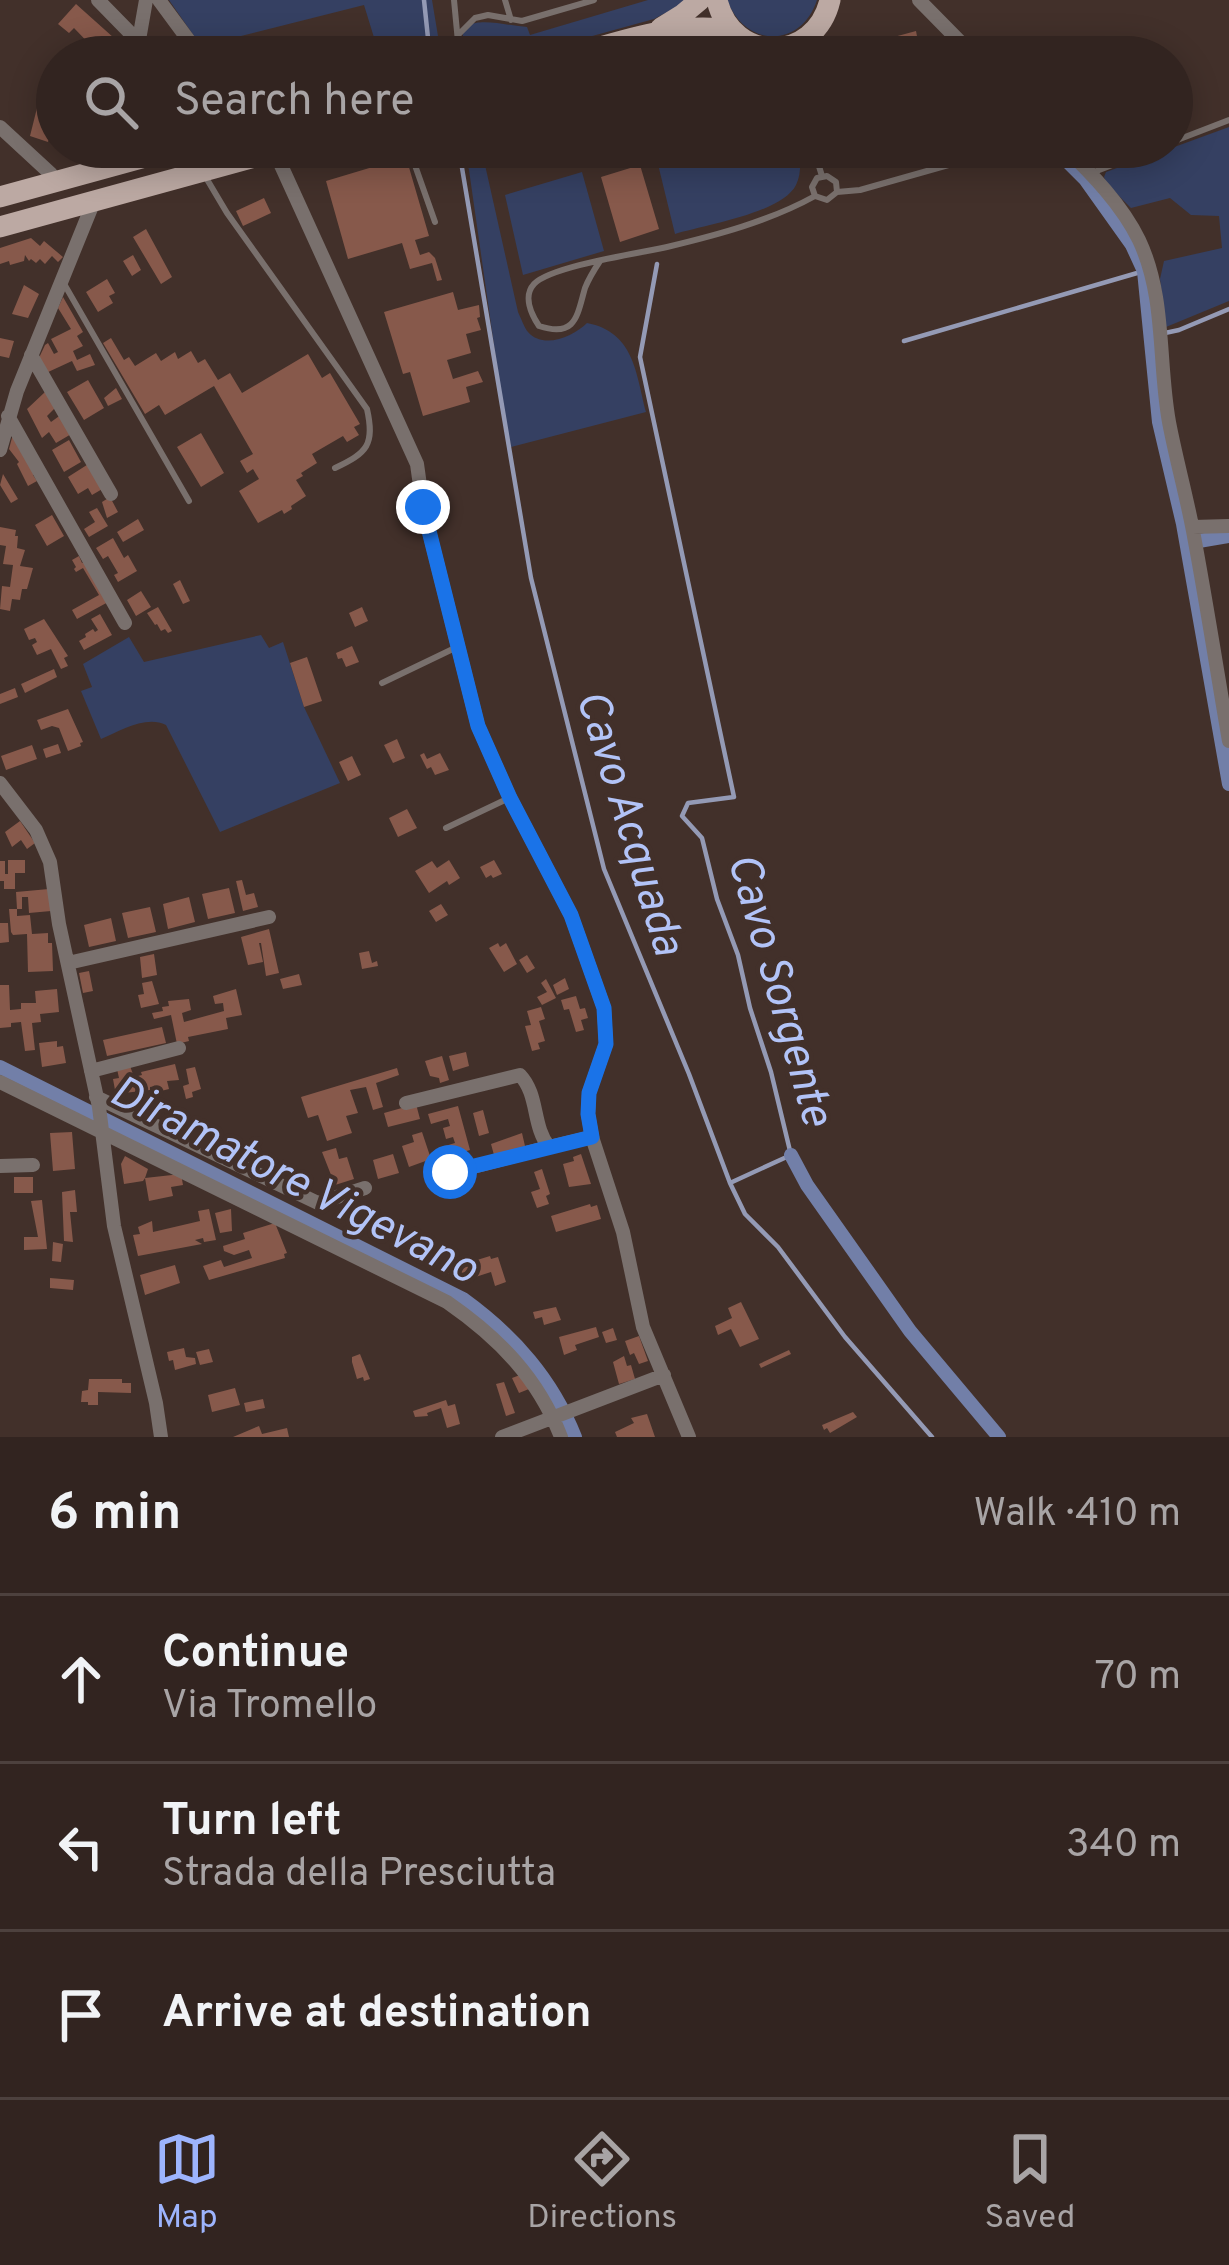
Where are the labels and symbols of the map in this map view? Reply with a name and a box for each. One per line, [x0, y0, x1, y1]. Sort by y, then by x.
route end [396, 480, 450, 534]
water label: Cavo Acquada [560, 684, 695, 964]
water label: Cavo Sorgente [712, 847, 844, 1134]
water label: Diramatore Vigevano [99, 1064, 487, 1300]
route start [423, 1145, 477, 1199]

